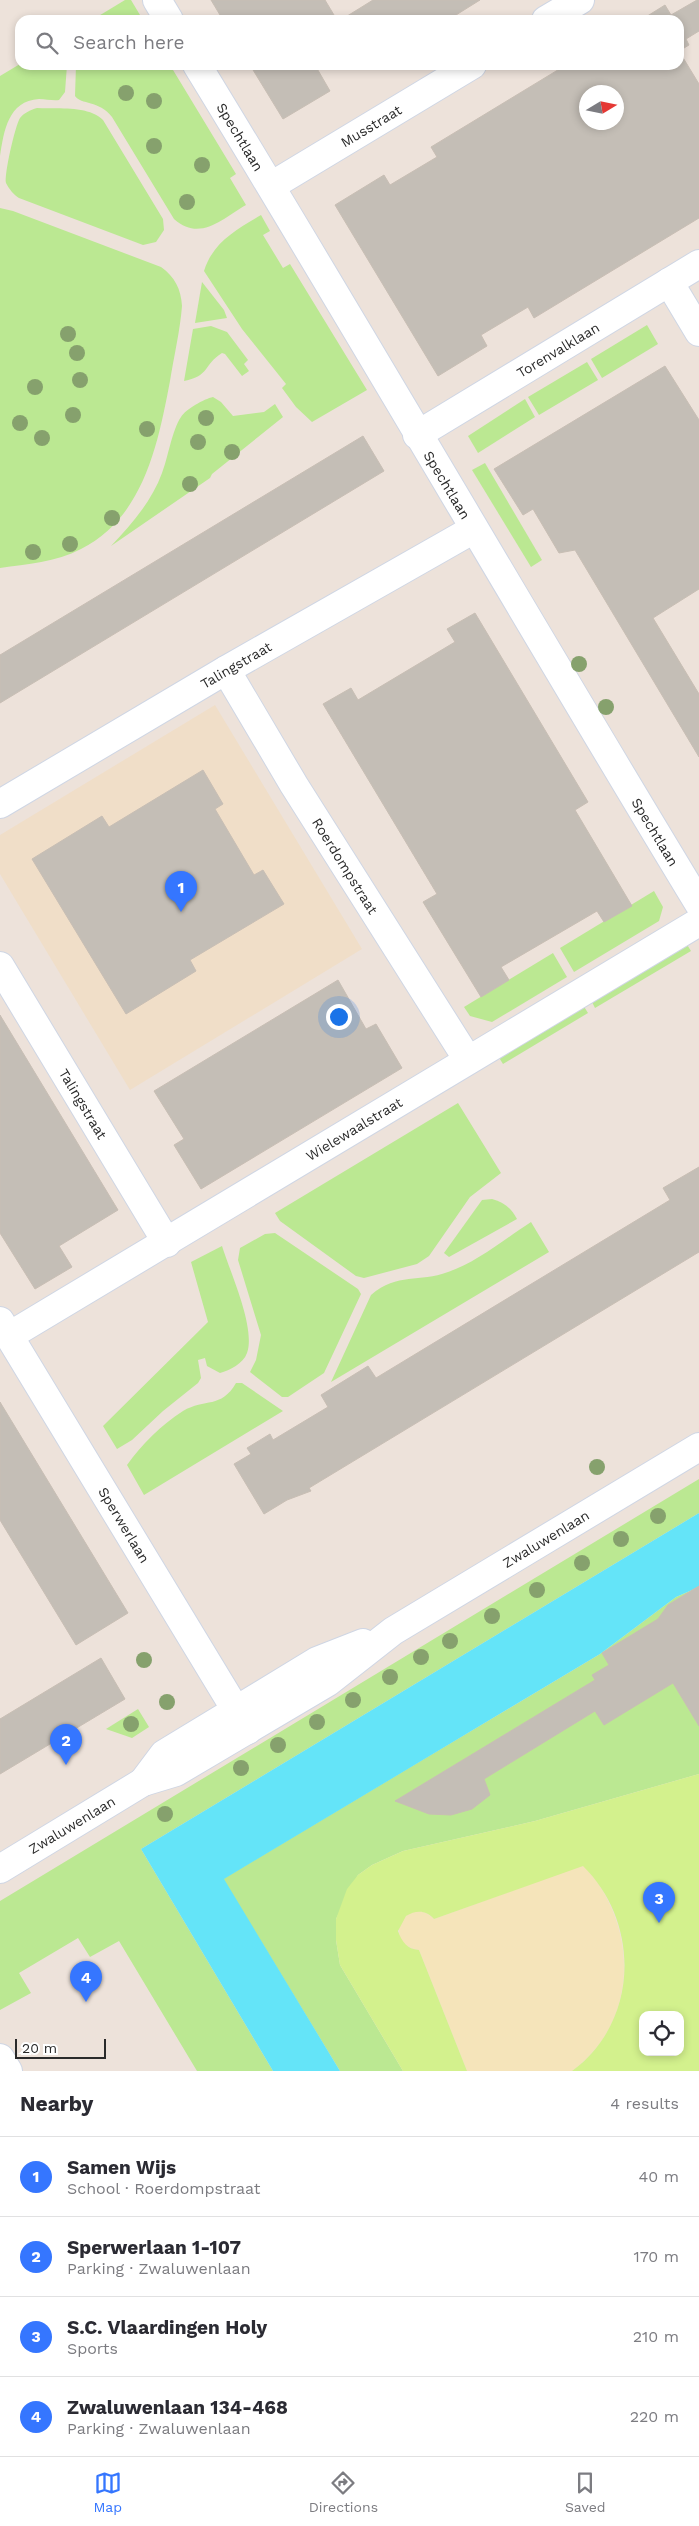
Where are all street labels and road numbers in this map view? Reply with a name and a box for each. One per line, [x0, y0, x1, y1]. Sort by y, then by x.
street label: Spechtlaan [213, 100, 267, 174]
street label: Musstraat [338, 102, 404, 150]
street label: Torenvalklaan [514, 319, 602, 381]
street label: Spechtlaan [420, 448, 474, 522]
street label: Talingstraat [198, 638, 274, 692]
street label: Spechtlaan [628, 795, 682, 869]
street label: Roerdompstraat [309, 815, 381, 917]
street label: Talingstraat [56, 1066, 110, 1142]
street label: Wielewaalstraat [303, 1094, 405, 1164]
street label: Sperwerlaan [95, 1484, 153, 1566]
street label: Zwaluwenlaan [500, 1507, 592, 1571]
street label: Zwaluwenlaan [26, 1793, 118, 1857]

